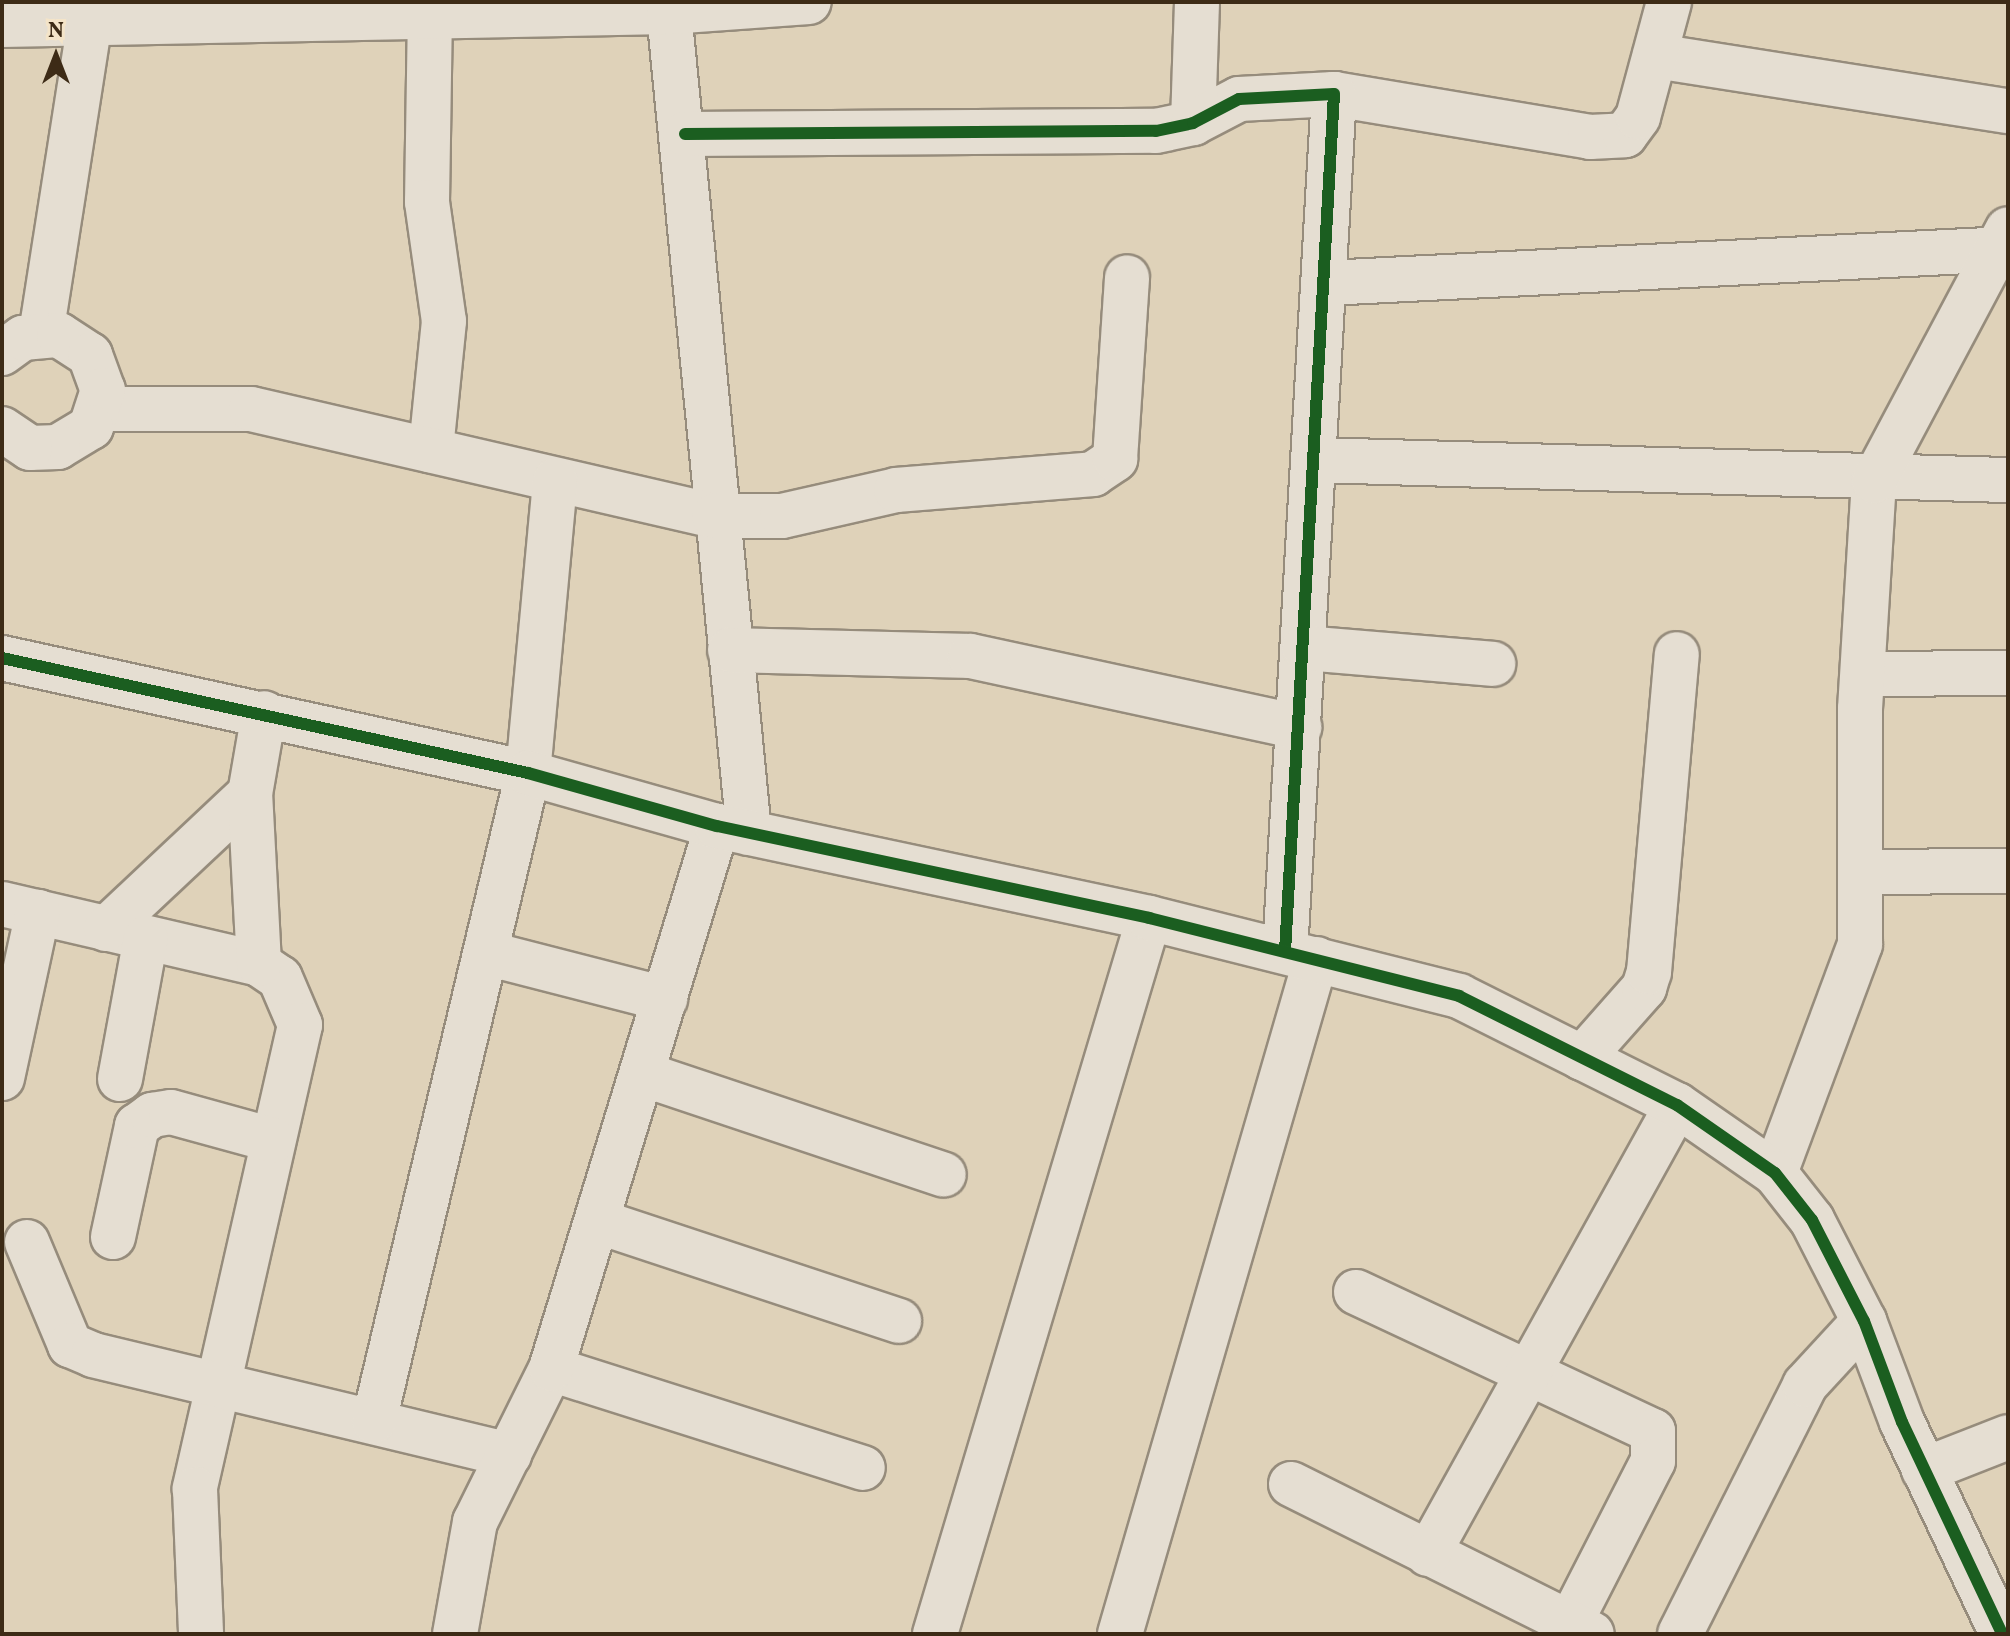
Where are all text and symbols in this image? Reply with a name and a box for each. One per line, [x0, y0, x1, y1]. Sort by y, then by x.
north arrow [16, 16, 96, 96]
text: N [48, 16, 64, 47]

